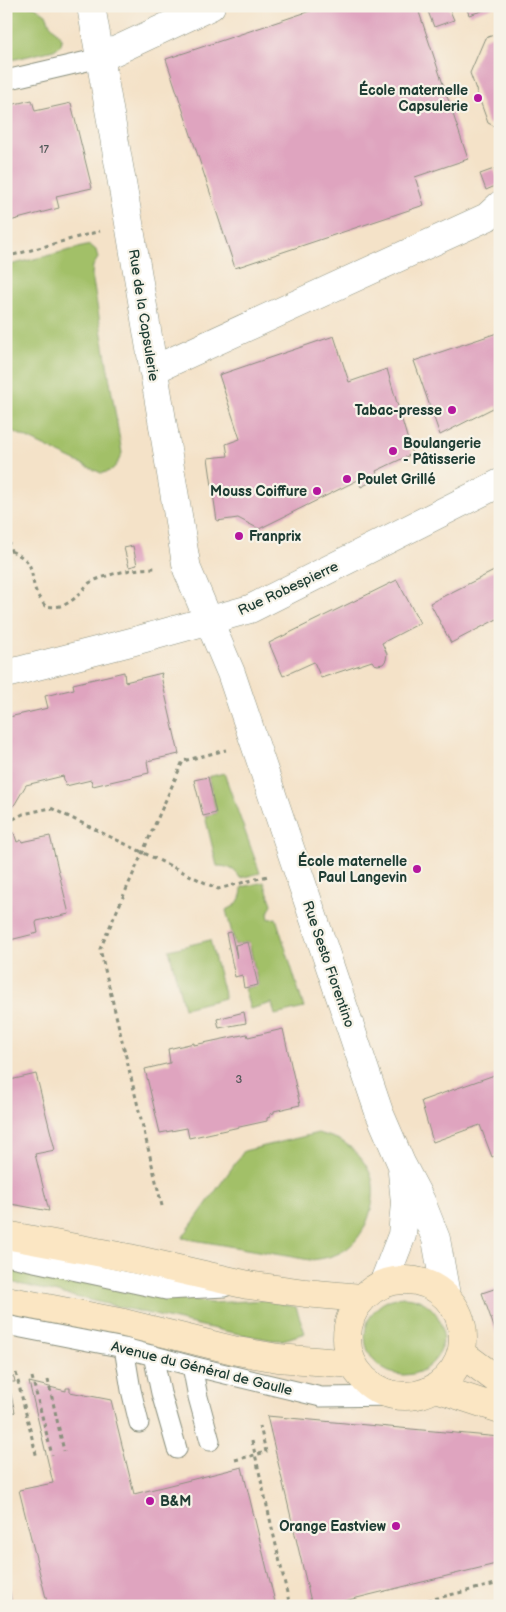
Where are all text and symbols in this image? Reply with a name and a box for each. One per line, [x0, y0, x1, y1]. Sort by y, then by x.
place label: École maternelle Capsulerie [359, 80, 468, 115]
marker: École maternelle Capsulerie [472, 92, 484, 104]
house number: 17 [39, 143, 49, 156]
street label: Rue de la Capsulerie [125, 248, 162, 382]
place label: Tabac-presse [355, 402, 442, 419]
marker: Tabac-presse [446, 404, 458, 416]
place label: Boulangerie - Pâtisserie [403, 435, 481, 468]
marker: Boulangerie - Pâtisserie [387, 445, 399, 457]
place label: Poulet Grillé [357, 471, 436, 488]
marker: Poulet Grillé [341, 473, 353, 485]
place label: Mouss Coiffure [210, 483, 307, 500]
marker: Mouss Coiffure [311, 485, 323, 497]
place label: Franprix [249, 528, 302, 545]
marker: Franprix [233, 530, 245, 542]
street label: Rue Robespierre [235, 558, 341, 619]
place label: École maternelle Paul Langevin [298, 851, 407, 886]
marker: École maternelle Paul Langevin [411, 863, 423, 875]
street label: Rue Sesto Fiorentino [299, 899, 358, 1030]
house number: 3 [236, 1073, 243, 1086]
street label: Avenue du Général de Gaulle [110, 1338, 294, 1399]
place label: B&M [160, 1493, 191, 1510]
marker: B&M [144, 1495, 156, 1507]
place label: Orange Eastview [279, 1518, 387, 1535]
marker: Orange Eastview [390, 1520, 402, 1532]

